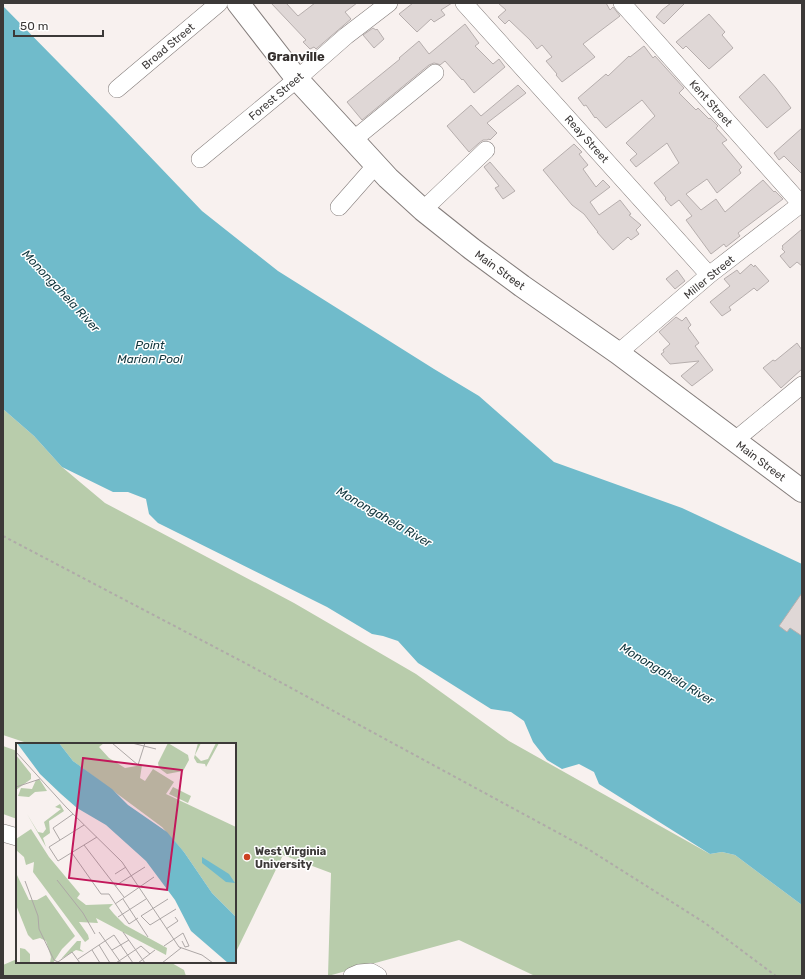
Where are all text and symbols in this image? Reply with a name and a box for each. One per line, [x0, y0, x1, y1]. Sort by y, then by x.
scale bar [14, 12, 103, 38]
text: 50 m [20, 19, 48, 33]
street label: Broad Street [139, 20, 198, 72]
district label: Granville [267, 49, 325, 64]
street label: Forest Street [246, 69, 307, 123]
street label: Kent Street [686, 77, 735, 130]
street label: Reay Street [562, 113, 612, 166]
water label: Monongahela River [19, 247, 103, 335]
street label: Main Street [472, 248, 528, 293]
street label: Miller Street [681, 253, 738, 302]
water label: Point Marion Pool [117, 338, 184, 366]
street label: Main Street [733, 439, 789, 485]
water label: Monongahela River [334, 484, 434, 550]
water label: Monongahela River [617, 640, 717, 708]
inset map [16, 743, 236, 963]
place label: West Virginia University [255, 845, 326, 871]
marker: West Virginia University [242, 852, 252, 862]

